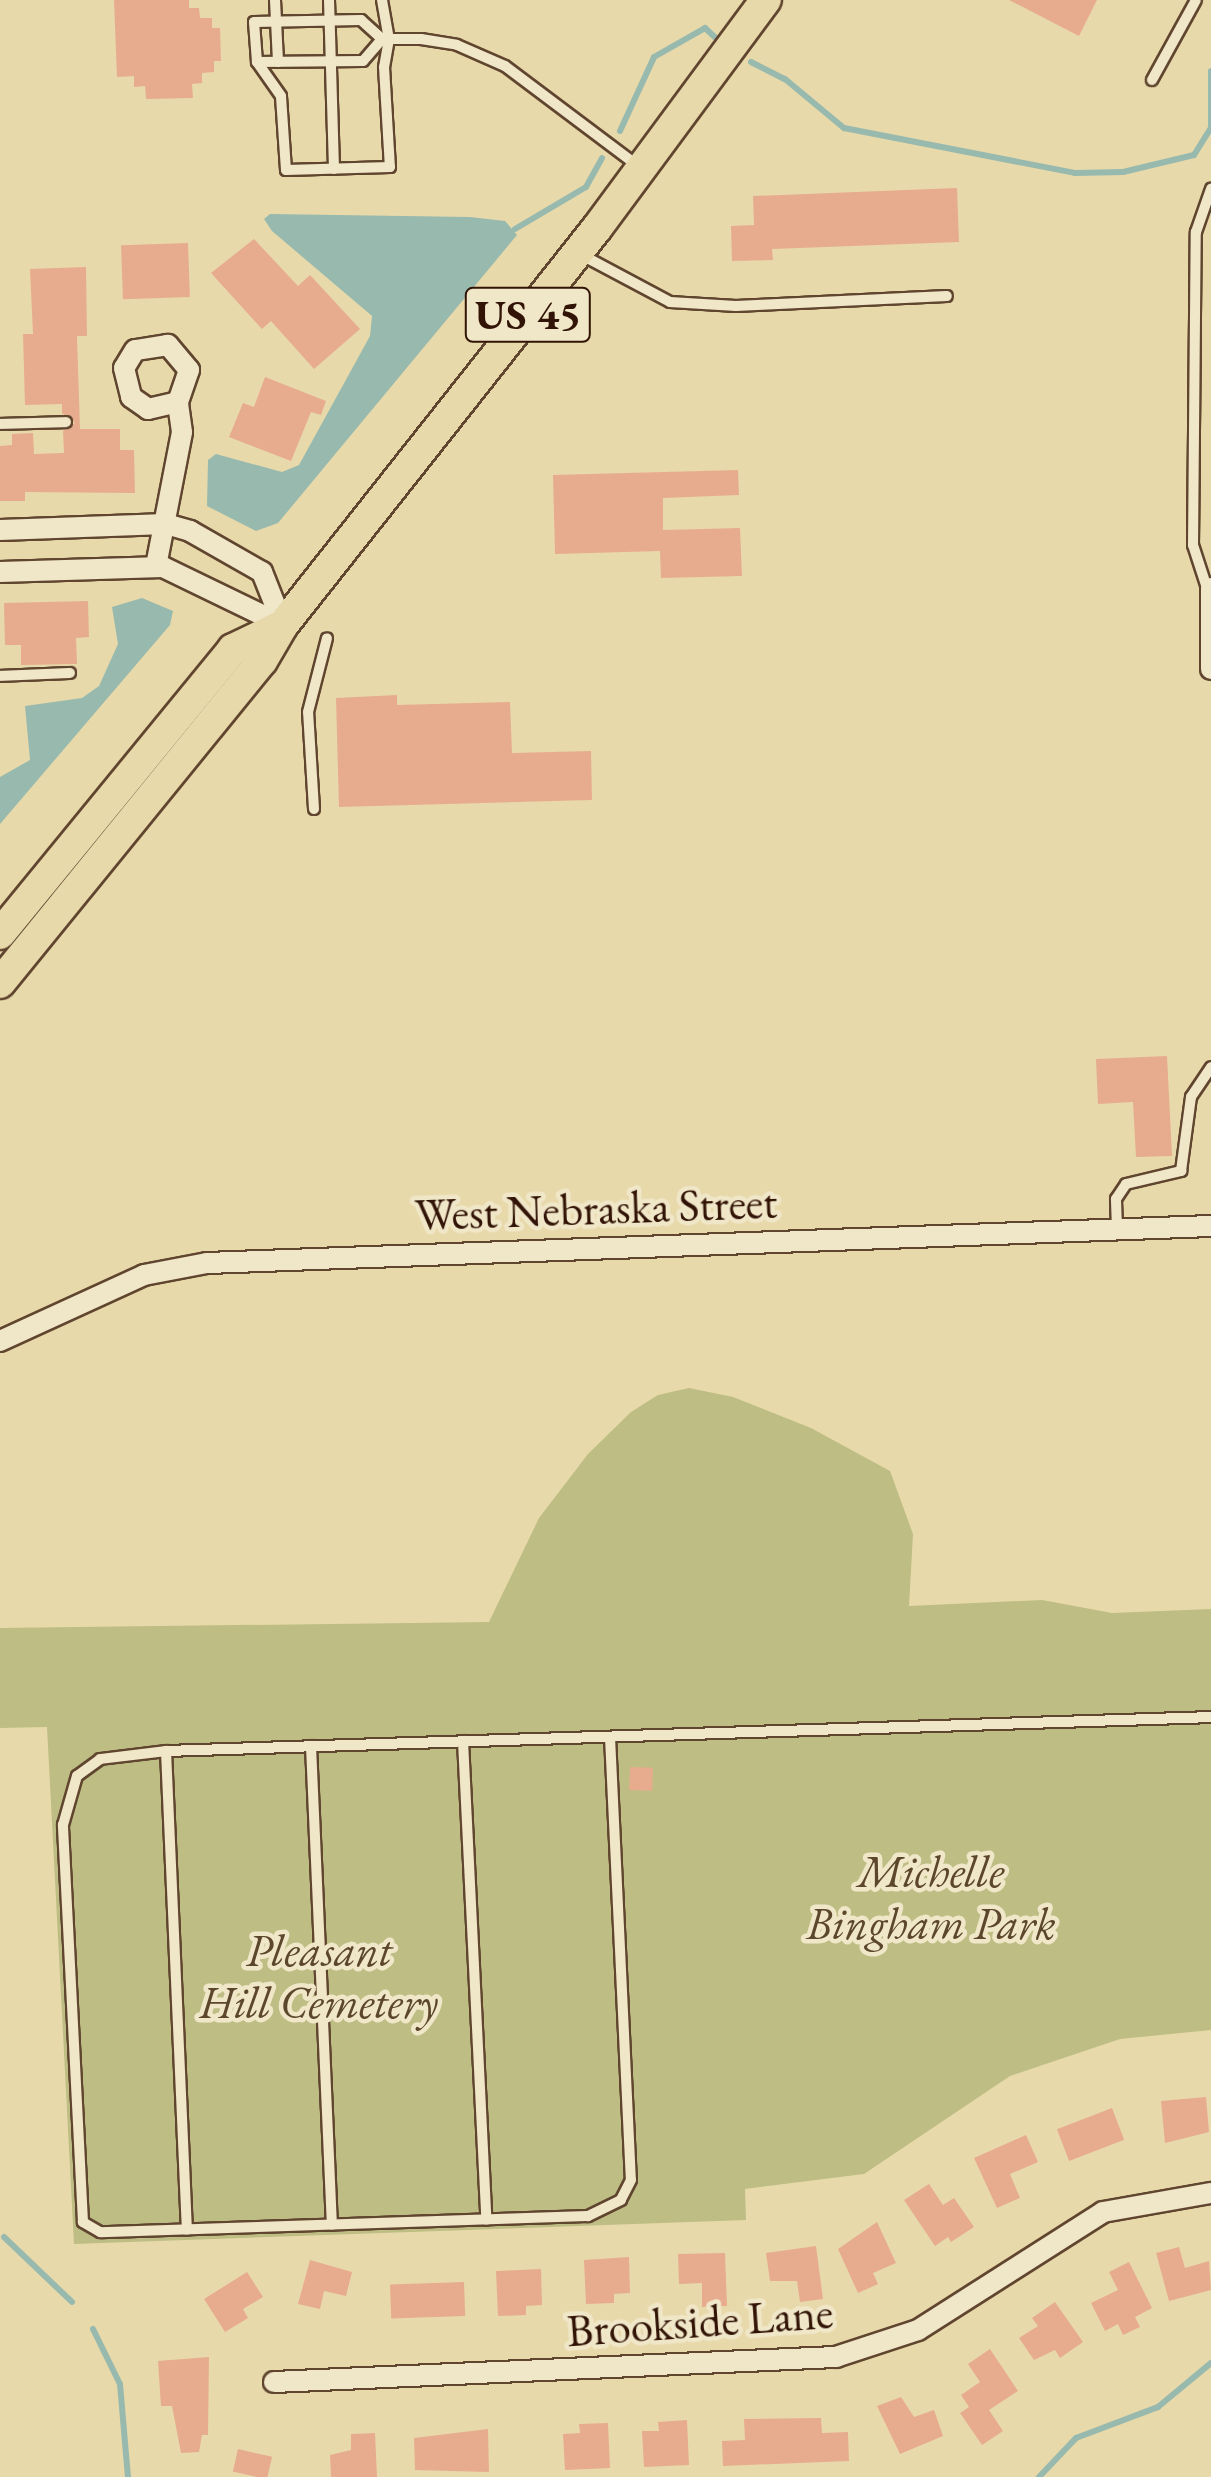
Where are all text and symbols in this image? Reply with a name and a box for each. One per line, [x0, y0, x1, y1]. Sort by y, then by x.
road number: US 45 [463, 278, 593, 352]
street label: West Nebraska Street [414, 1176, 778, 1242]
park label: Michelle Bingham Park [806, 1845, 1056, 1951]
park label: Pleasant Hill Cemetery [200, 1924, 438, 2030]
street label: Brookside Lane [565, 2286, 835, 2358]

